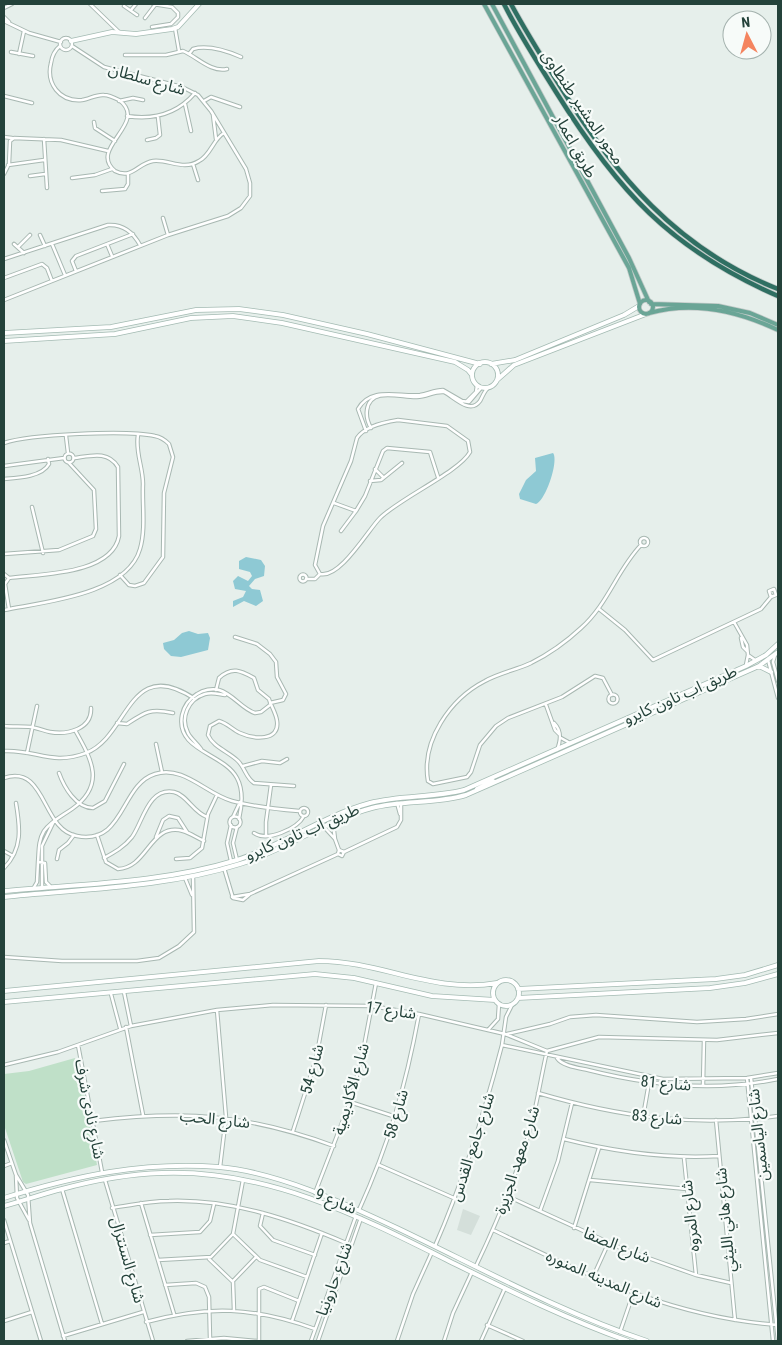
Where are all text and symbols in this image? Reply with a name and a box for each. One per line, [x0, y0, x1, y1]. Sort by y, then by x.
north arrow [722, 10, 772, 60]
text: N [741, 14, 751, 30]
street label: محور المشير طنطاوى [538, 46, 628, 168]
street label: شارع سلطان [105, 59, 188, 102]
street label: طريق اعمار [549, 110, 601, 182]
street label: طريق اب تاون كايرو [620, 661, 740, 729]
street label: طريق اب تاون كايرو [242, 799, 362, 866]
street label: شارع 17 [364, 997, 417, 1026]
street label: شارع الأكاديمية [329, 1041, 376, 1138]
street label: شارع 54 [296, 1042, 331, 1097]
street label: شارع نادى شرف [68, 1057, 109, 1161]
street label: شارع 81 [640, 1071, 692, 1098]
street label: شارع 58 [380, 1087, 415, 1142]
street label: شارع الياسمين [744, 1088, 775, 1182]
street label: شارع جامع القدس [445, 1090, 501, 1205]
street label: شارع معهد الجزيرة [491, 1103, 546, 1218]
street label: شارع 83 [631, 1105, 683, 1132]
street label: شارع الحب [179, 1106, 251, 1135]
street label: شارع هاني الليثي [711, 1167, 742, 1273]
street label: شارع المروه [677, 1179, 706, 1253]
street label: شارع 9 [311, 1184, 359, 1221]
street label: شارع السنترال [104, 1215, 149, 1306]
street label: شارع الصفا [580, 1223, 653, 1270]
street label: شارع حارونيا [312, 1240, 359, 1319]
street label: شارع المدينه المنوره [542, 1246, 665, 1315]

